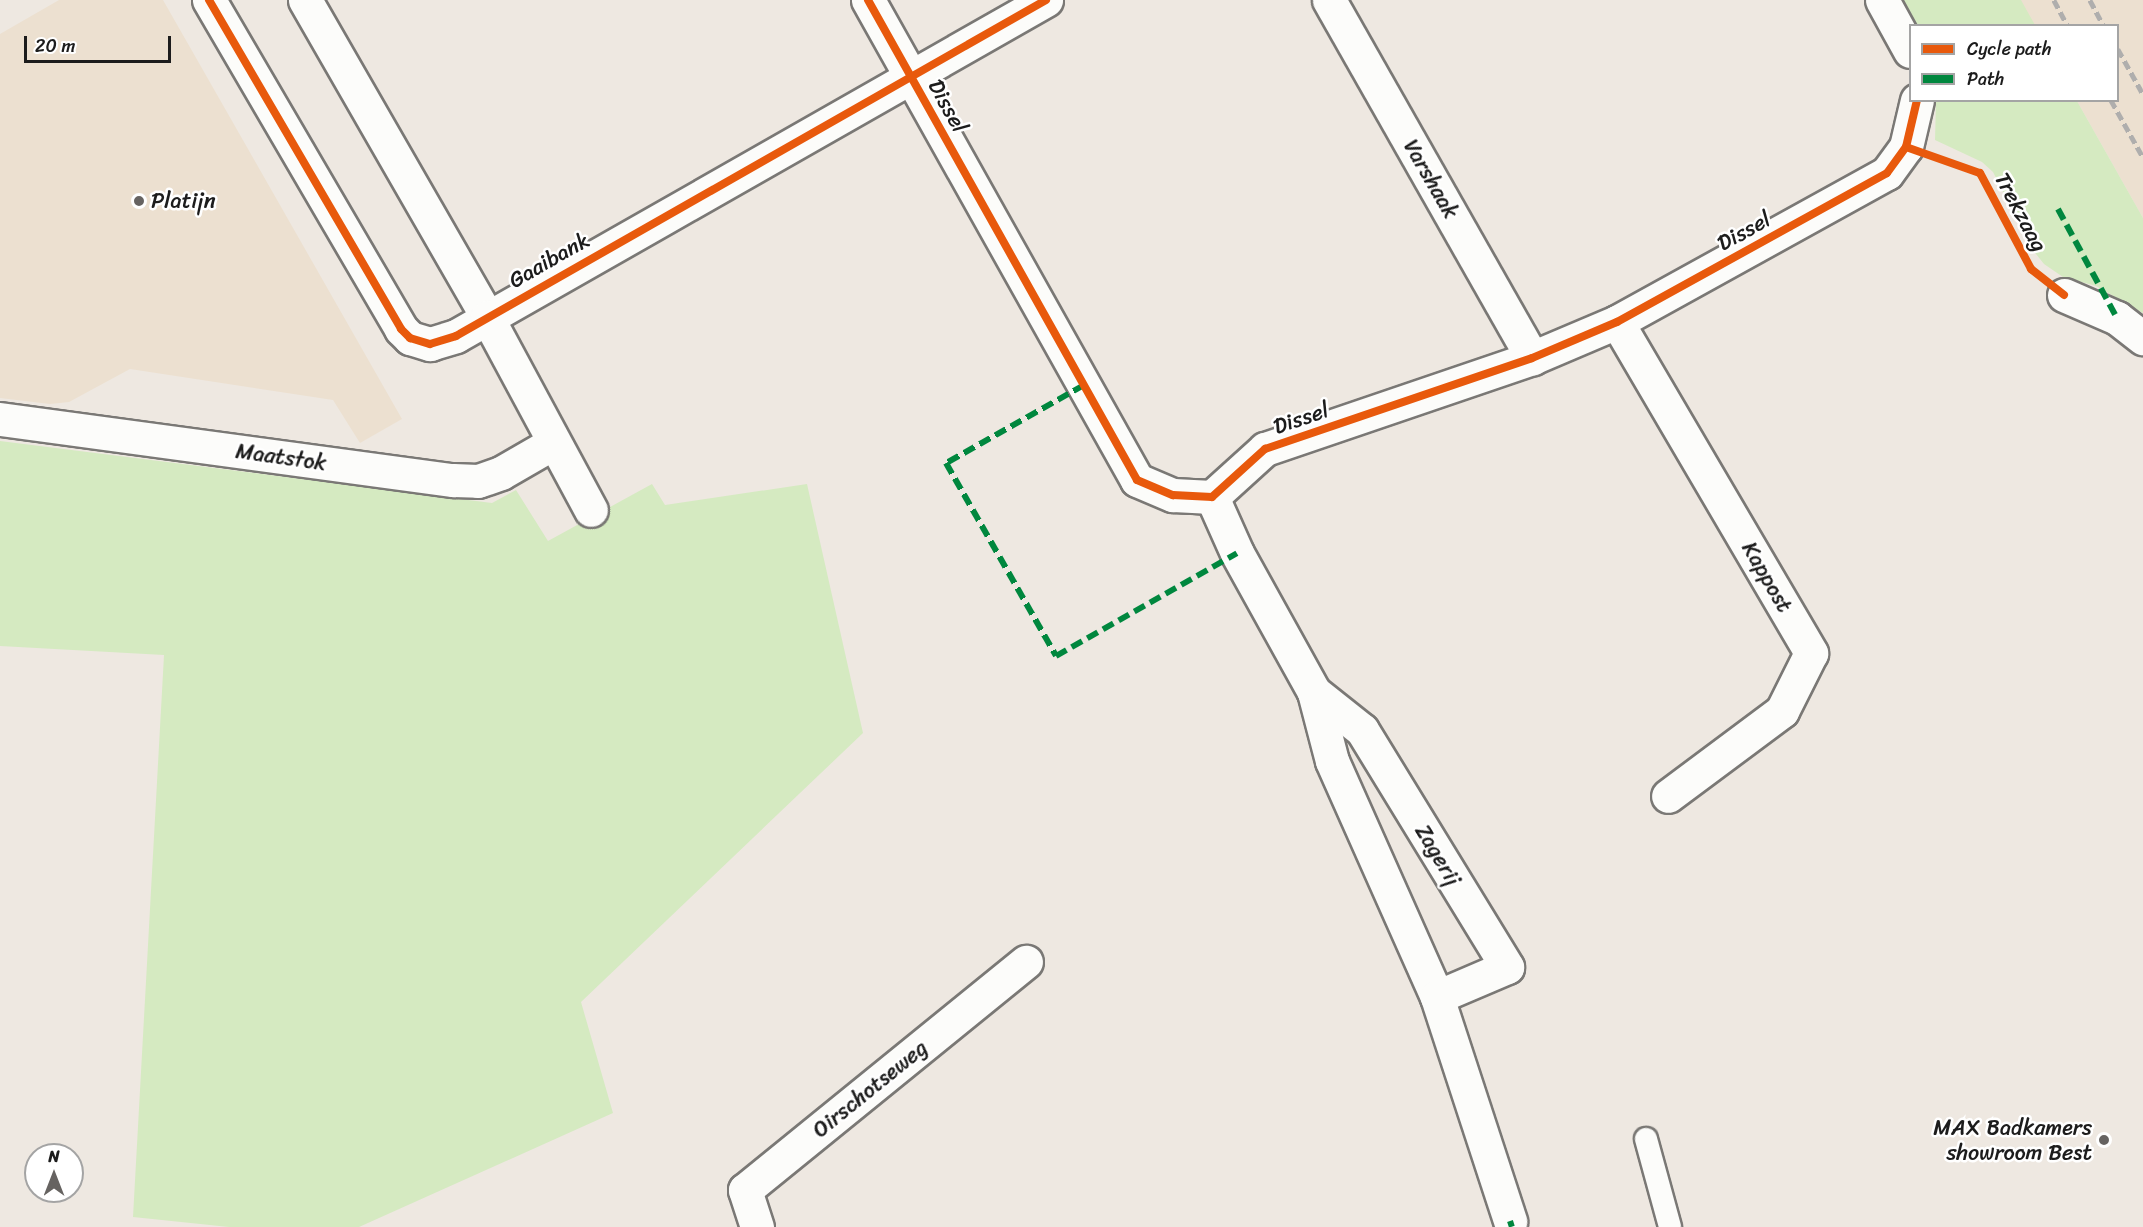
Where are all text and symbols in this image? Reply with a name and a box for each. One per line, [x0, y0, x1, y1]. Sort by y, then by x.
scale bar [27, 24, 174, 62]
legend [1909, 24, 2119, 102]
text: 20 m [35, 30, 75, 62]
text: Cycle path [1967, 33, 2051, 65]
text: Path [1967, 63, 2004, 95]
street label: Dissel [923, 75, 973, 137]
street label: Varshaak [1398, 135, 1464, 223]
street label: Trekzaag [1989, 168, 2053, 256]
place label: Platijn [151, 188, 216, 214]
marker: Platijn [132, 194, 146, 208]
street label: Dissel [1713, 206, 1775, 256]
street label: Gaaibank [504, 226, 594, 294]
street label: Dissel [1270, 396, 1332, 440]
street label: Maatstok [234, 438, 328, 476]
street label: Kappost [1736, 537, 1798, 617]
street label: Zagerij [1409, 820, 1467, 890]
street label: Oirschotseweg [807, 1035, 933, 1143]
place label: MAX Badkamers showroom Best [1933, 1114, 2092, 1166]
marker: MAX Badkamers showroom Best [2097, 1133, 2111, 1147]
text: N [48, 1142, 60, 1171]
north arrow [24, 1143, 84, 1203]

